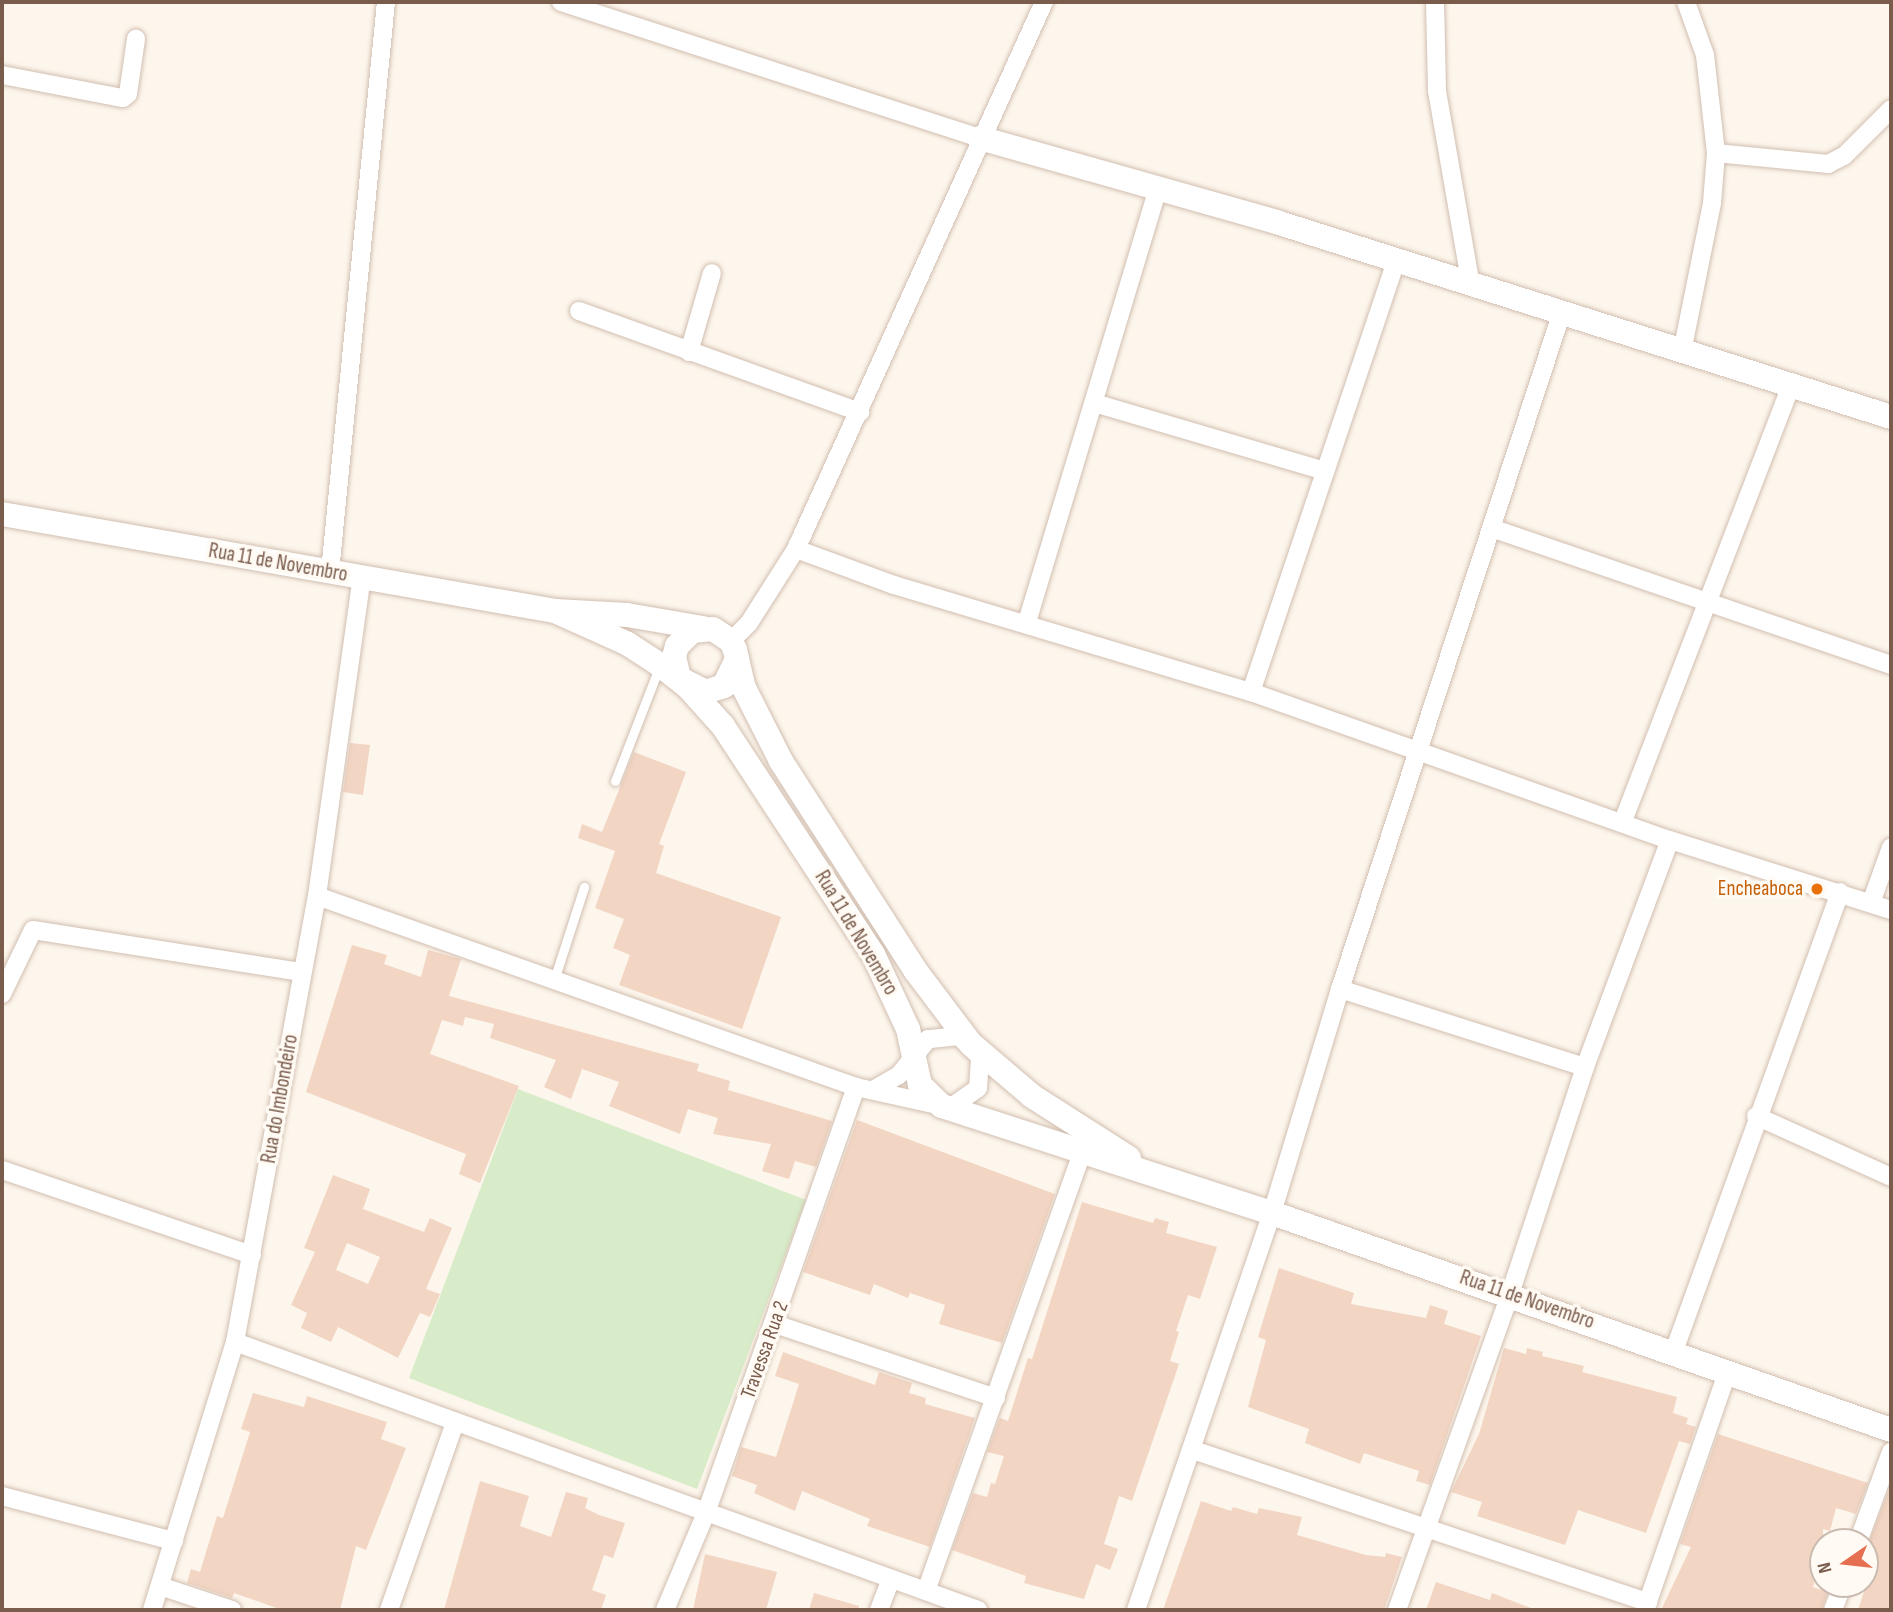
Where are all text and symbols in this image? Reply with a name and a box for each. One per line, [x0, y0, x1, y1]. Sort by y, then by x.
street label: Rua 11 de Novembro [207, 538, 349, 588]
street label: Rua 11 de Novembro [809, 866, 903, 1000]
place label: Encheaboca [1718, 876, 1803, 902]
marker: Encheaboca [1809, 881, 1825, 897]
street label: Rua do Imbondeiro [256, 1033, 304, 1165]
street label: Rua 11 de Novembro [1456, 1265, 1598, 1335]
street label: Travessa Rua 2 [736, 1298, 794, 1402]
north arrow [1809, 1528, 1879, 1598]
text: N [1813, 1560, 1837, 1575]

